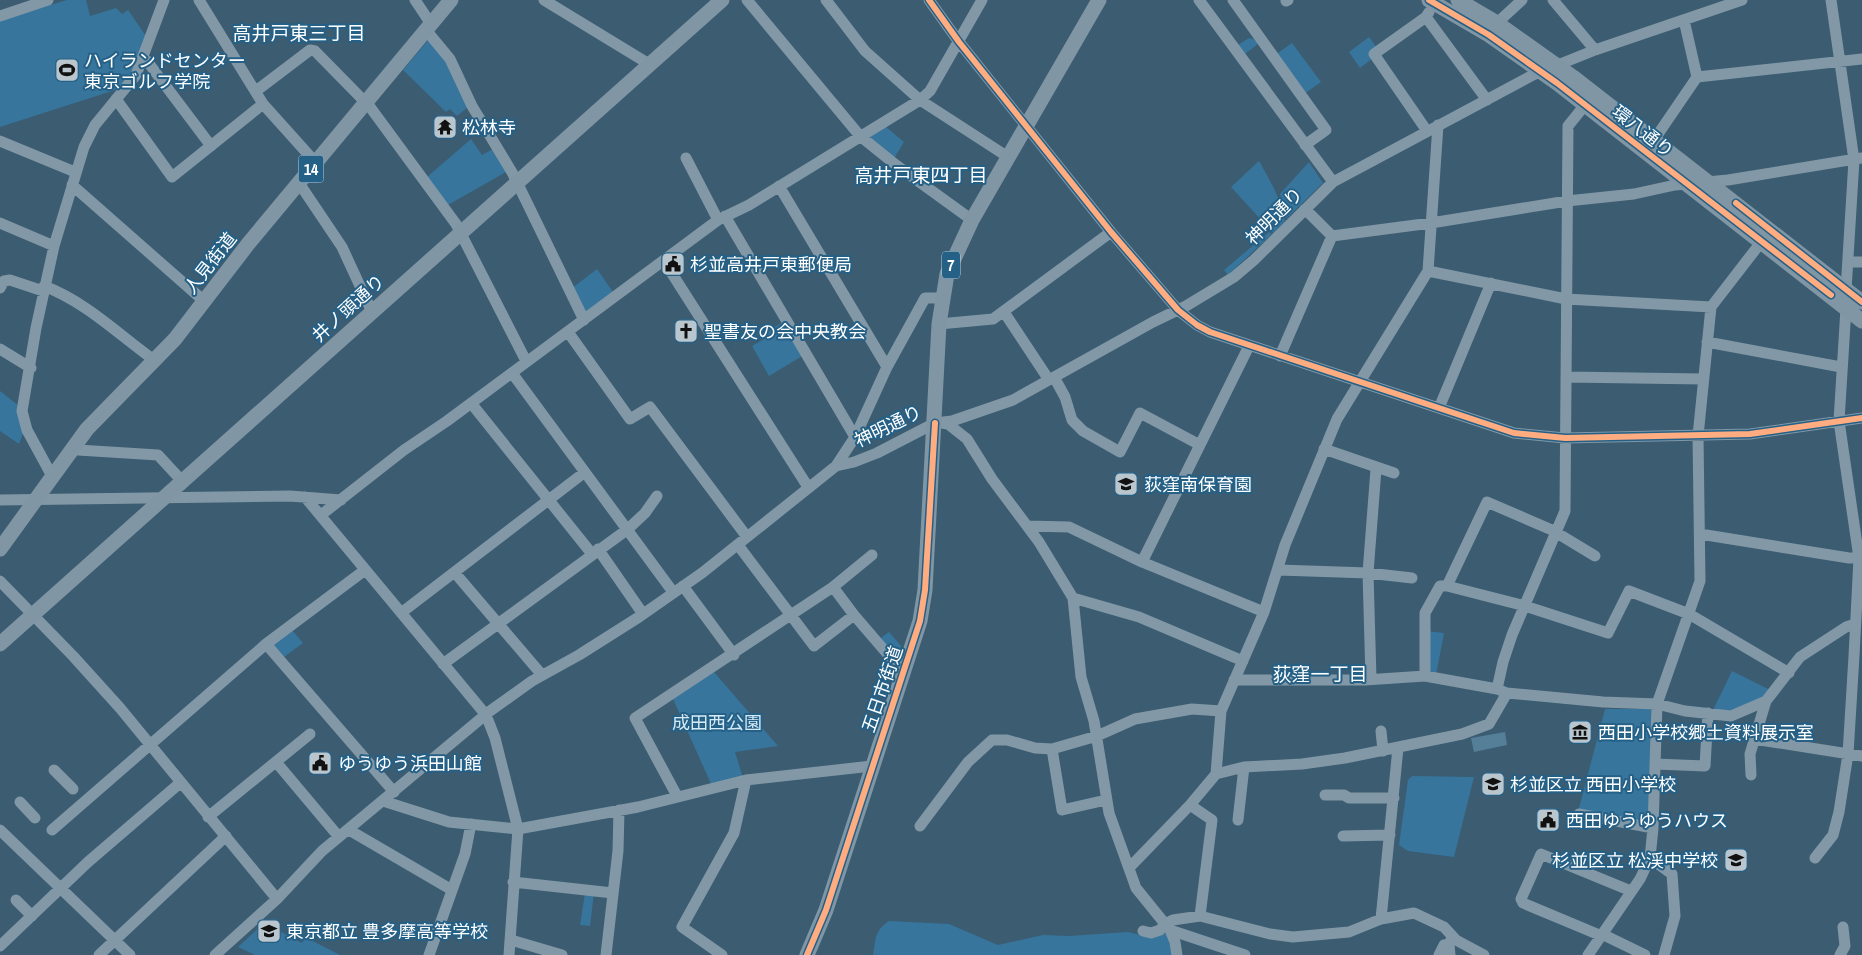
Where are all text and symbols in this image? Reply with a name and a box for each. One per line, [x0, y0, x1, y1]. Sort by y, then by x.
district label: 高井戸東三丁目 [232, 20, 366, 46]
place label: ハイランドセンター 東京ゴルフ学院 [84, 48, 246, 94]
sports icon: ハイランドセンター 東京ゴルフ学院 [54, 57, 80, 83]
street label: 環八通り [1607, 99, 1679, 163]
temple icon: 松林寺 [432, 114, 458, 140]
place label: 松林寺 [462, 115, 516, 140]
road number: 14 [298, 156, 324, 182]
district label: 高井戸東四丁目 [854, 162, 988, 188]
street label: 神明通り [1240, 182, 1308, 250]
street label: 人見街道 [178, 227, 242, 299]
public building icon: 杉並高井戸東郵便局 [660, 251, 686, 277]
place label: 杉並高井戸東郵便局 [690, 252, 852, 277]
road number: 7 [942, 252, 960, 278]
street label: 井ノ頭通り [306, 269, 390, 347]
church icon: 聖書友の会中央教会 [673, 318, 699, 344]
place label: 聖書友の会中央教会 [704, 319, 866, 344]
street label: 神明通り [850, 399, 926, 453]
school or university icon: 荻窪南保育園 [1113, 471, 1139, 497]
place label: 荻窪南保育園 [1144, 472, 1252, 497]
street label: 五日市街道 [856, 642, 908, 736]
district label: 荻窪一丁目 [1272, 661, 1368, 687]
park label: 成田西公園 [672, 710, 762, 735]
museum icon: 西田小学校郷土資料展示室 [1567, 719, 1593, 745]
place label: 西田小学校郷土資料展示室 [1598, 720, 1814, 745]
public building icon: ゆうゆう浜田山館 [307, 750, 333, 776]
place label: ゆうゆう浜田山館 [338, 751, 482, 776]
school or university icon: 杉並区立 西田小学校 [1480, 771, 1506, 797]
place label: 杉並区立 西田小学校 [1510, 772, 1676, 797]
public building icon: 西田ゆうゆうハウス [1535, 807, 1561, 833]
place label: 西田ゆうゆうハウス [1566, 808, 1728, 833]
school or university icon: 杉並区立 松渓中学校 [1723, 847, 1749, 873]
place label: 杉並区立 松渓中学校 [1552, 848, 1718, 873]
school or university icon: 東京都立 豊多摩高等学校 [256, 918, 282, 944]
place label: 東京都立 豊多摩高等学校 [286, 919, 488, 944]

